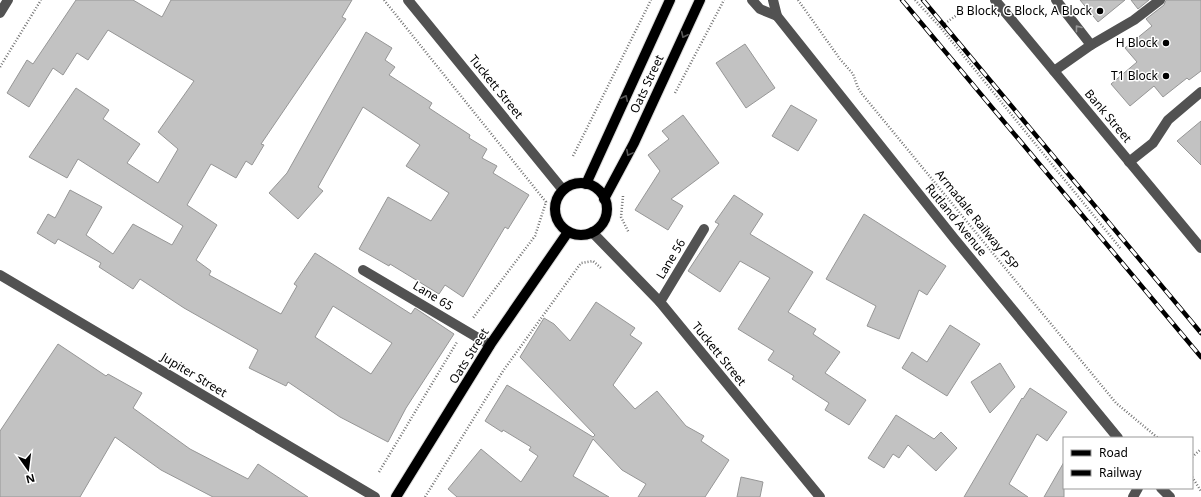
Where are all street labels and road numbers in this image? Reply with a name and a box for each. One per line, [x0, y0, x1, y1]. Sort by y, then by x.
street label: Tuckett Street [465, 51, 528, 123]
street label: Oats Street [626, 51, 668, 116]
street label: Bank Street [1081, 85, 1136, 147]
street label: Armadale Railway PSP [932, 166, 1023, 273]
street label: Rutland Avenue [922, 180, 991, 260]
street label: Lane 56 [652, 235, 689, 282]
street label: Lane 65 [410, 277, 457, 314]
street label: Tuckett Street [688, 318, 751, 390]
street label: Oats Street [445, 324, 493, 387]
street label: Jupiter Street [157, 348, 231, 401]

